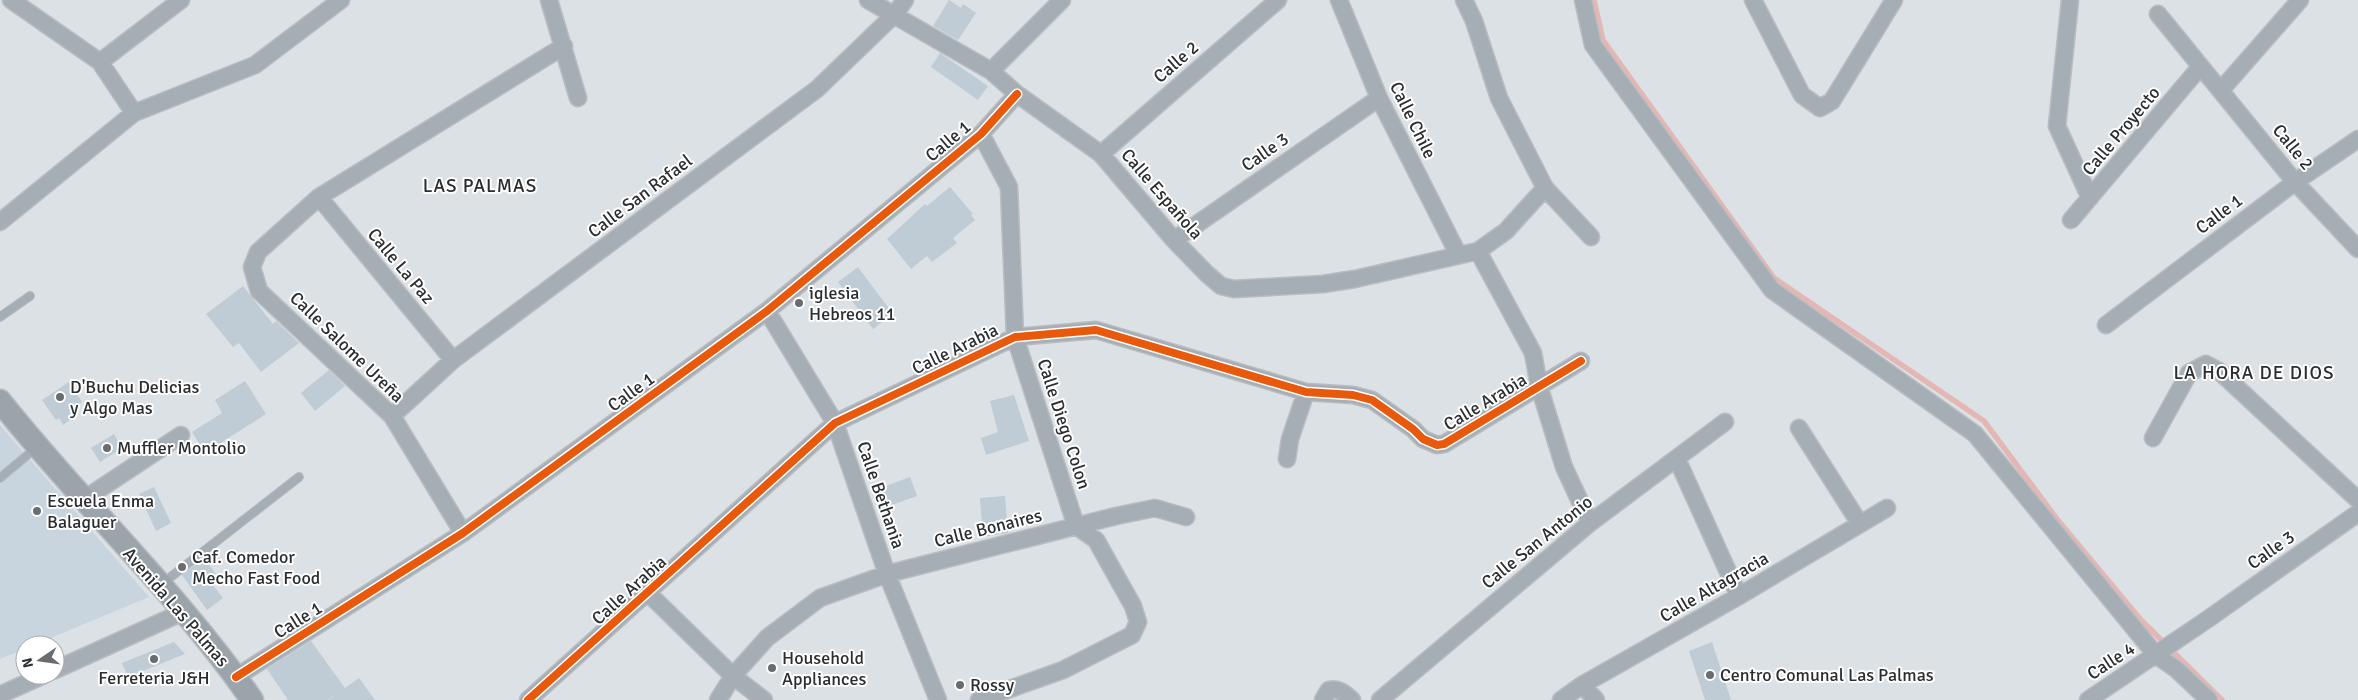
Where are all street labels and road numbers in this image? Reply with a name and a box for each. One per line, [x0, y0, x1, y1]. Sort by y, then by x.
street label: Calle 2 [1149, 36, 1203, 88]
street label: Calle Chile [1385, 78, 1441, 162]
street label: Calle Proyecto [2077, 82, 2165, 180]
street label: Calle 1 [921, 116, 975, 166]
street label: Calle 2 [2268, 120, 2318, 174]
street label: Calle 3 [1237, 128, 1293, 176]
street label: Calle Española [1117, 144, 1207, 244]
street label: Calle San Rafael [583, 150, 697, 242]
street label: Calle 1 [2191, 189, 2247, 239]
street label: Calle La Paz [363, 224, 439, 308]
street label: Calle Salome Ureña [285, 287, 409, 407]
street label: Calle Arabia [908, 319, 1002, 379]
street label: Calle Diego Colon [1033, 356, 1095, 492]
street label: Calle 1 [603, 368, 659, 416]
street label: Calle Arabia [1439, 369, 1531, 435]
street label: Calle Bethania [852, 438, 910, 552]
street label: Calle San Antonio [1477, 491, 1597, 593]
street label: Calle Bonaires [932, 504, 1044, 552]
street label: Calle 3 [2243, 526, 2299, 574]
street label: Avenida Las Palmas [118, 543, 234, 671]
street label: Calle Altagracia [1656, 547, 1772, 627]
street label: Calle Arabia [587, 551, 671, 629]
street label: Calle 1 [270, 597, 326, 643]
street label: Calle 4 [2083, 637, 2139, 685]

